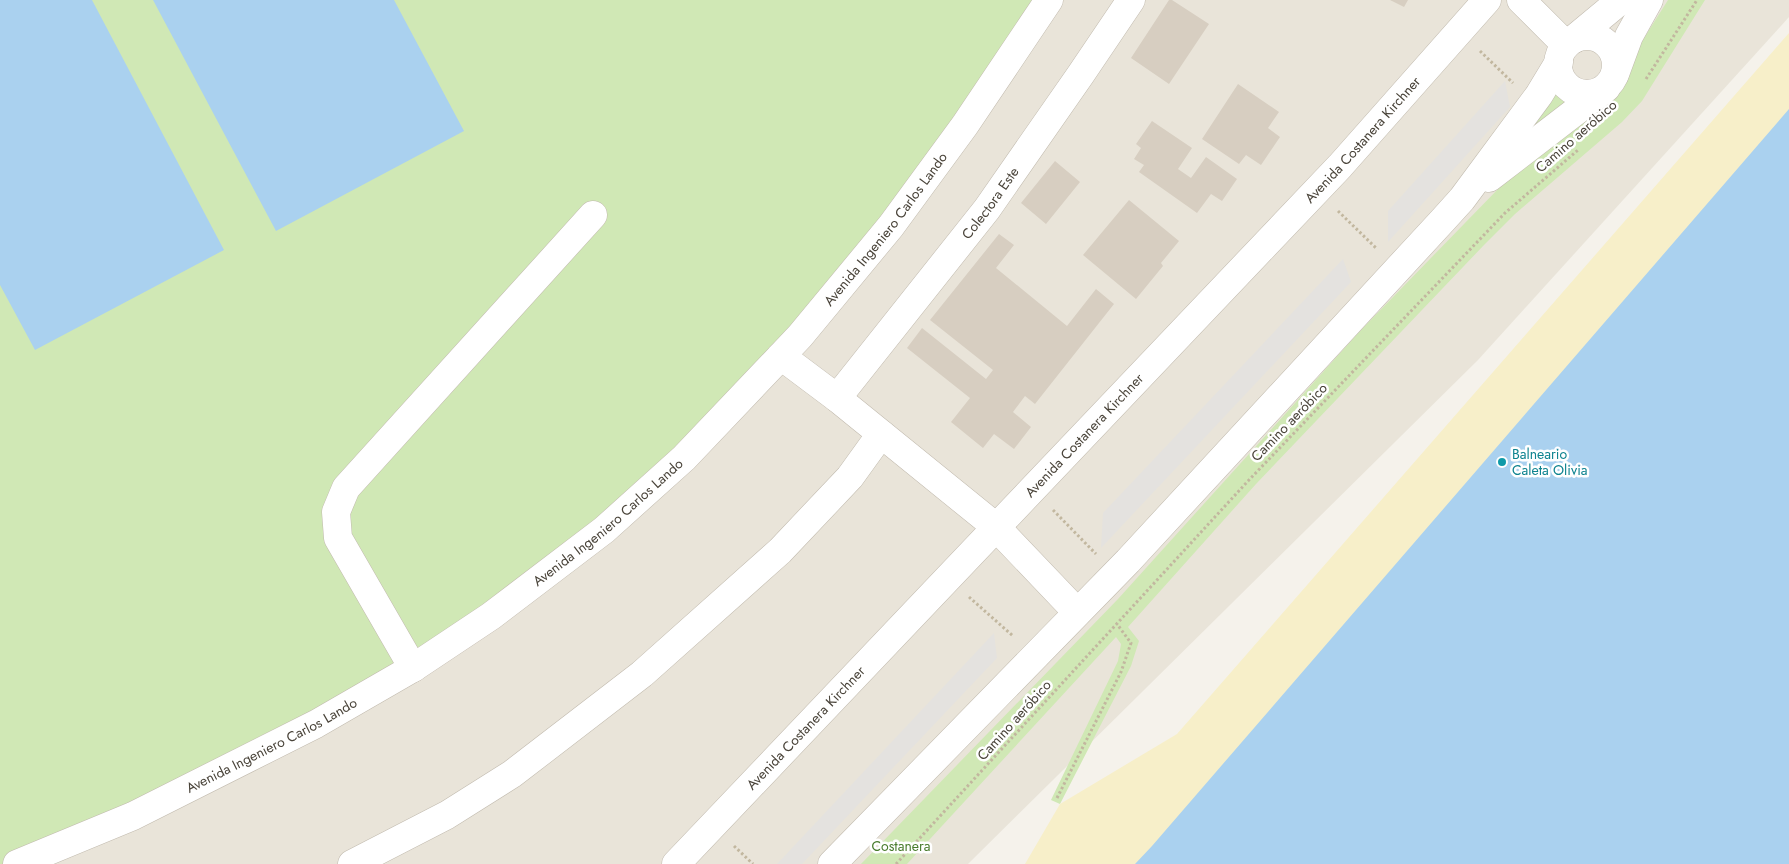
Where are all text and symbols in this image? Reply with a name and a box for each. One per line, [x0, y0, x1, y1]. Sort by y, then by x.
street label: Avenida Costanera Kirchner [1300, 72, 1425, 207]
street label: Camino aeróbico [1531, 95, 1621, 177]
street label: Avenida Ingeniero Carlos Lando [819, 148, 952, 310]
street label: Colectora Este [957, 163, 1023, 243]
street label: Avenida Costanera Kirchner [1020, 368, 1148, 502]
street label: Camino aeróbico [1246, 378, 1332, 466]
place label: Balneario Caleta Olivia [1512, 444, 1588, 480]
street label: Avenida Ingeniero Carlos Lando [529, 453, 688, 591]
marker: Balneario Caleta Olivia [1496, 456, 1508, 468]
street label: Avenida Costanera Kirchner [742, 661, 870, 794]
street label: Camino aeróbico [972, 675, 1056, 765]
street label: Avenida Ingeniero Carlos Lando [182, 692, 361, 798]
park label: Costanera [871, 836, 931, 856]

